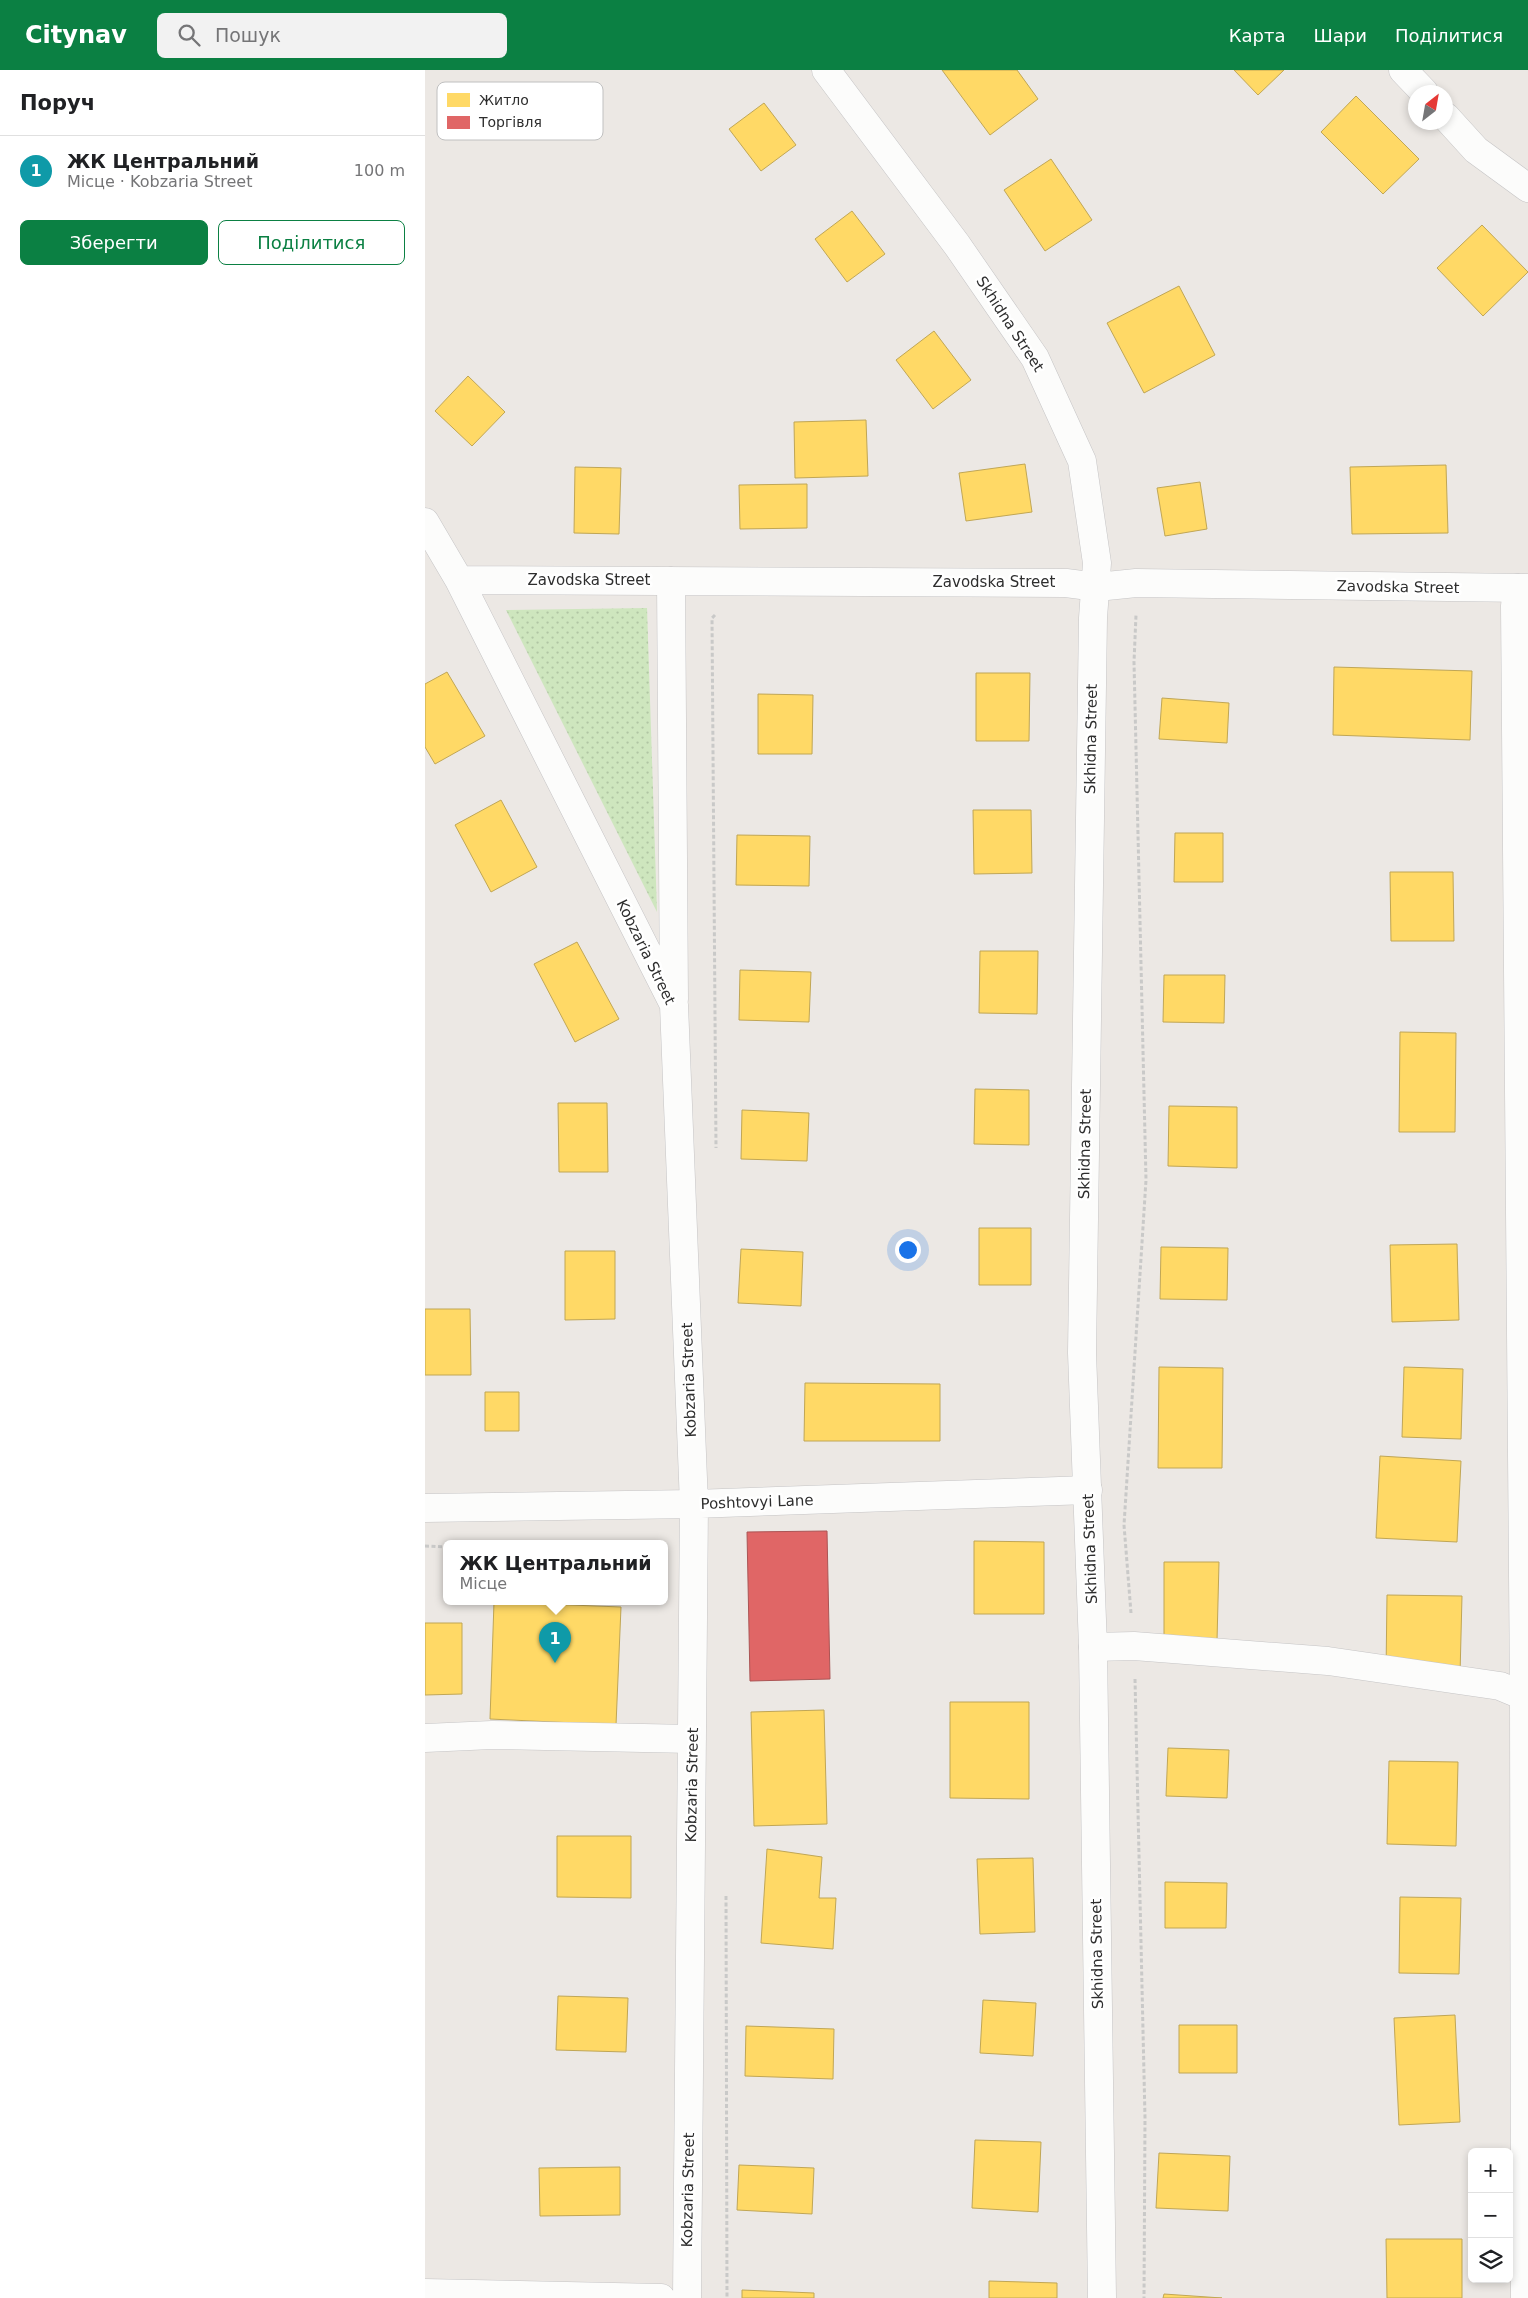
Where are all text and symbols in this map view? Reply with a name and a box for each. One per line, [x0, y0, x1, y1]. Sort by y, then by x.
search box [157, 13, 507, 58]
text: Citynav [25, 21, 127, 49]
icon: search [175, 21, 203, 49]
text: Пошук [215, 24, 281, 46]
text: Карта [1229, 25, 1285, 46]
text: Шари [1313, 25, 1367, 46]
text: Поділитися [1395, 25, 1503, 46]
legend [437, 82, 603, 140]
north arrow [1408, 85, 1453, 130]
text: Поруч [20, 91, 95, 115]
text: Житло [479, 92, 529, 108]
text: Торгівля [478, 114, 542, 130]
text: ЖК Центральний [67, 150, 259, 172]
text: 1 [30, 161, 42, 180]
text: 100 m [354, 161, 405, 180]
text: Місце · Kobzaria Street [67, 172, 252, 191]
button: Зберегти [20, 220, 208, 265]
button: Поділитися [218, 220, 405, 265]
street label: Skhidna Street [972, 273, 1048, 375]
street label: Zavodska Street [528, 571, 651, 589]
street label: Zavodska Street [933, 573, 1056, 591]
street label: Zavodska Street [1336, 577, 1460, 597]
street label: Skhidna Street [1081, 684, 1101, 794]
street label: Kobzaria Street [613, 896, 679, 1008]
street label: Skhidna Street [1075, 1089, 1095, 1199]
your location [895, 1237, 921, 1263]
street label: Kobzaria Street [678, 1322, 700, 1438]
street label: Poshtovyi Lane [700, 1491, 814, 1513]
street label: Skhidna Street [1079, 1493, 1101, 1605]
popup [443, 1540, 668, 1605]
text: ЖК Центральний [459, 1552, 652, 1574]
text: Місце [459, 1574, 507, 1593]
pin: 1 [539, 1622, 571, 1663]
street label: Kobzaria Street [682, 1727, 702, 1843]
street label: Skhidna Street [1087, 1899, 1107, 2009]
street label: Kobzaria Street [678, 2132, 698, 2248]
map controls [1468, 2148, 1513, 2283]
button: + [1468, 2148, 1513, 2193]
button: − [1468, 2193, 1513, 2238]
button: layers [1468, 2238, 1513, 2283]

